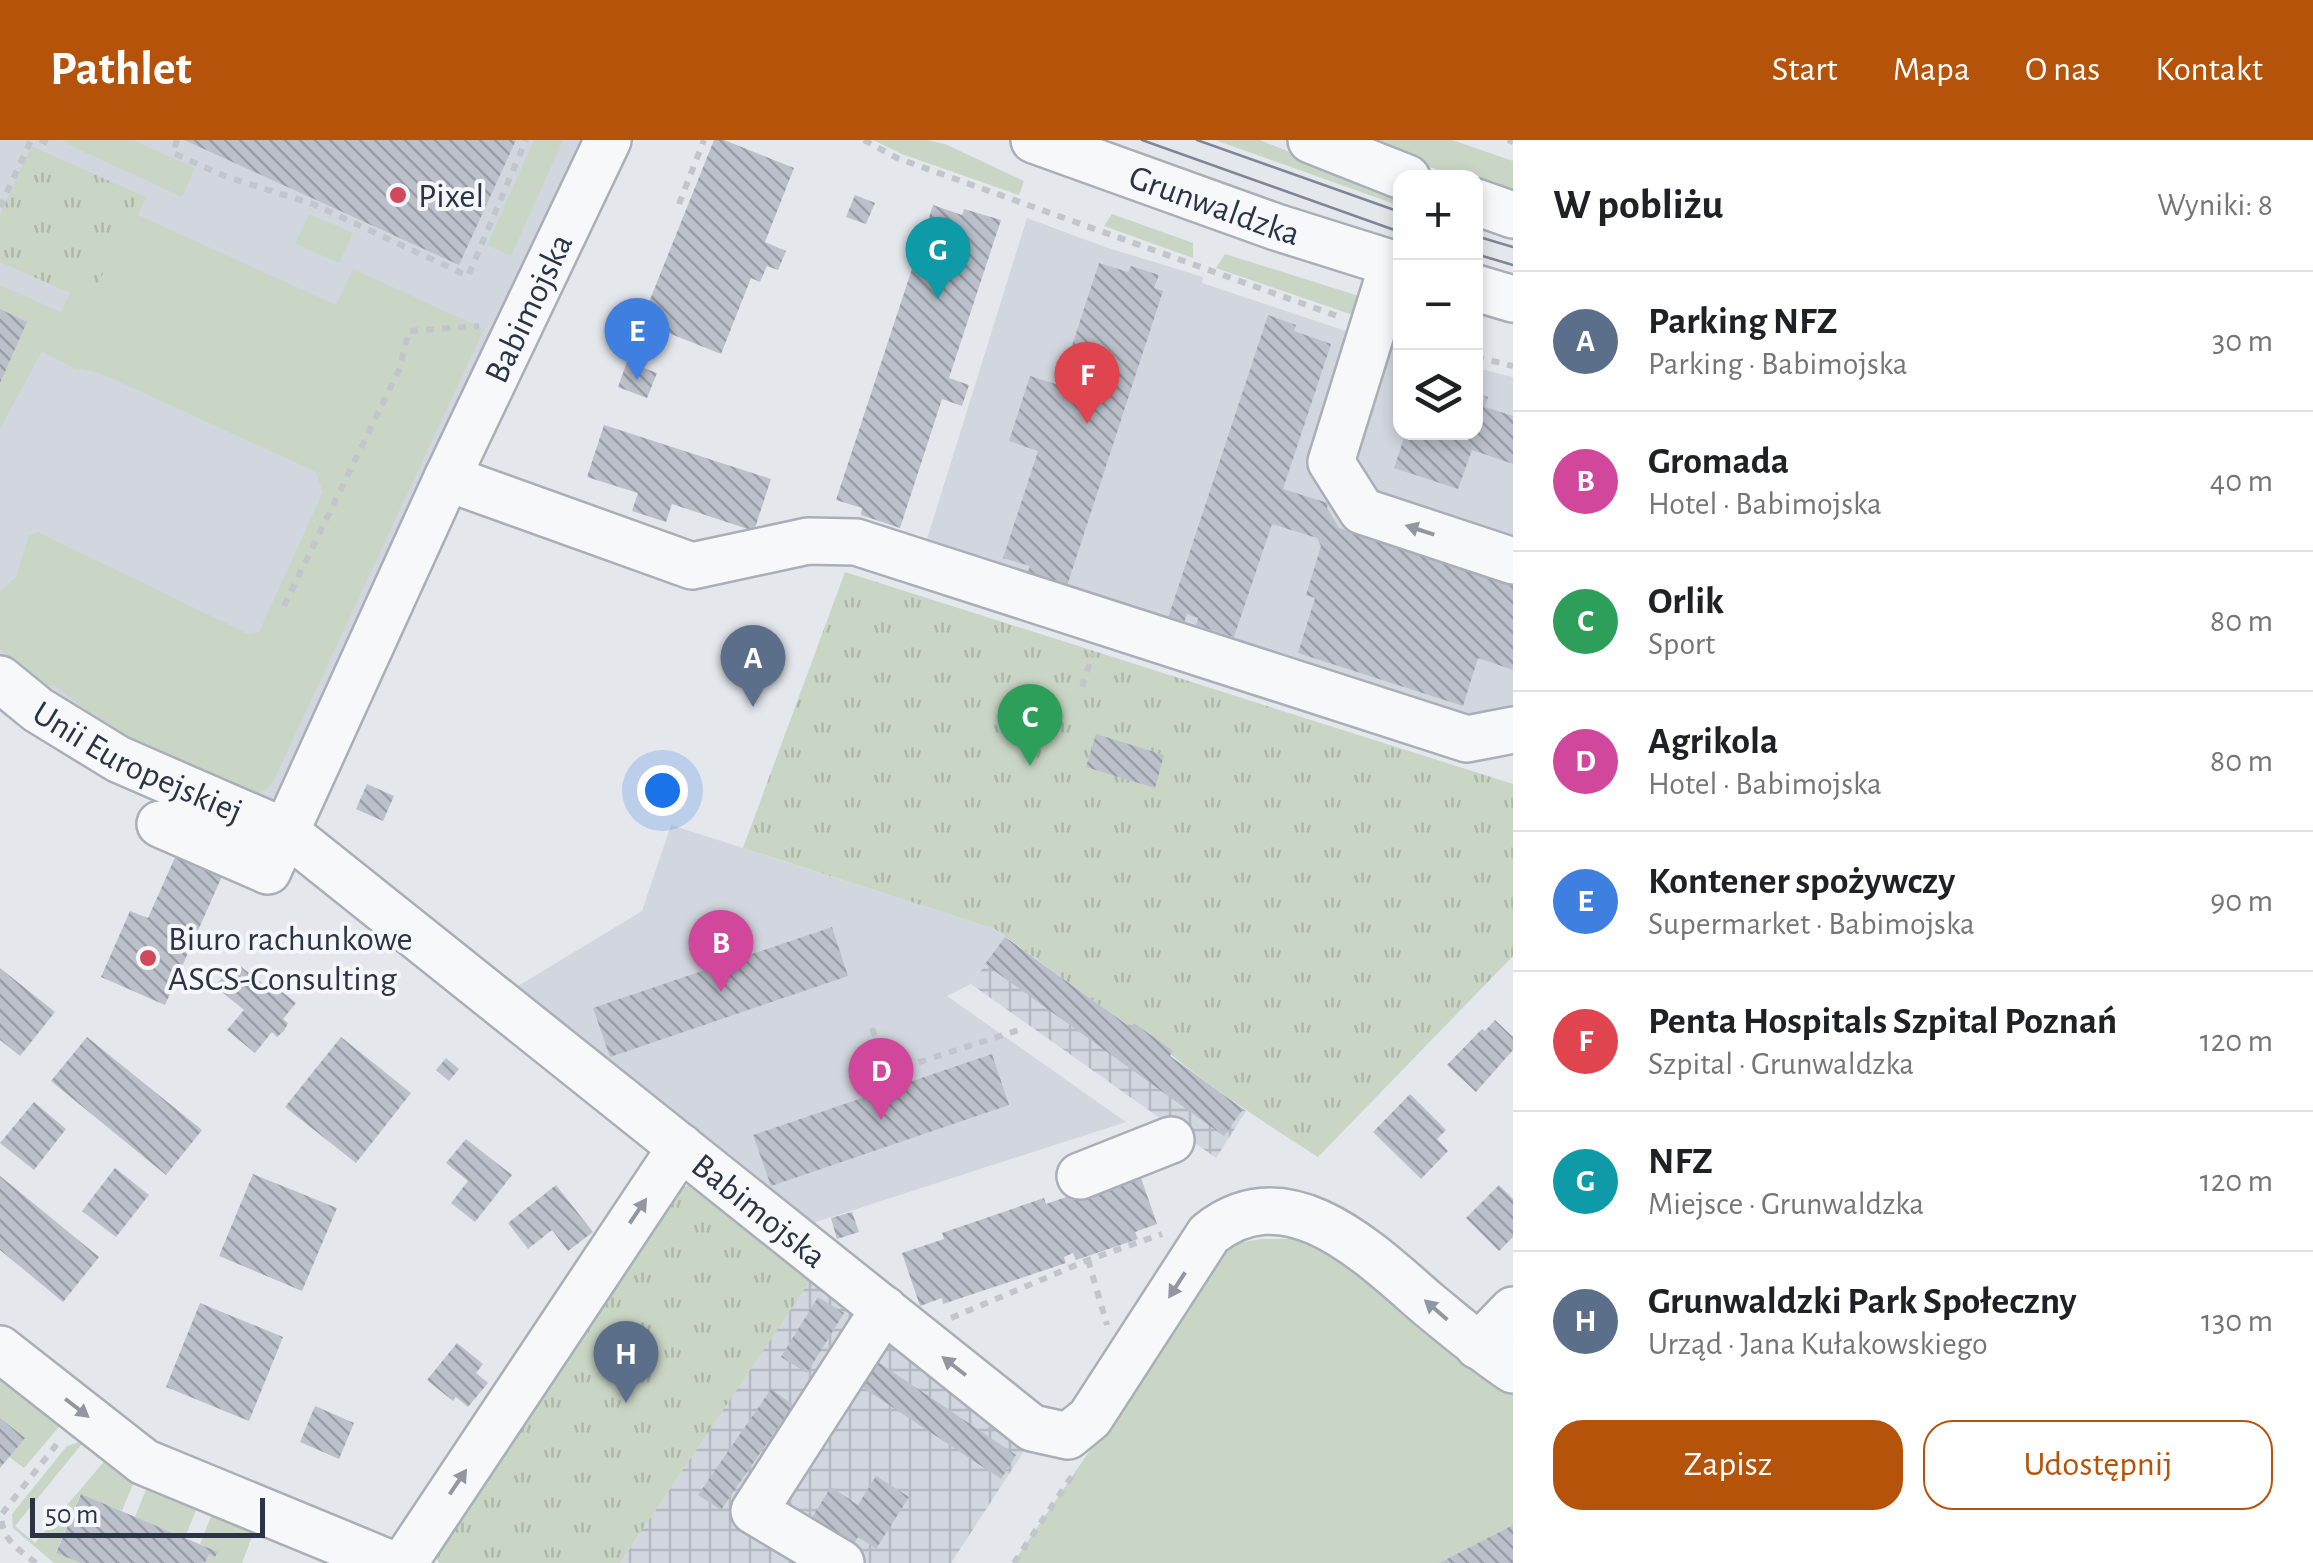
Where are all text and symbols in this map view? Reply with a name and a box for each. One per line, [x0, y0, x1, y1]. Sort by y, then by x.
text: Pathlet [50, 46, 192, 94]
text: Start [1772, 52, 1838, 87]
text: Mapa [1893, 52, 1970, 87]
text: O nas [2025, 52, 2100, 87]
text: Kontakt [2155, 52, 2263, 87]
street label: Grunwaldzka [1124, 160, 1304, 252]
map controls [1393, 170, 1483, 440]
button: + [1393, 170, 1483, 260]
place label: Pixel [418, 179, 484, 214]
marker: Pixel [387, 184, 409, 206]
text: W pobliżu [1553, 184, 1723, 226]
text: Wyniki: 8 [2157, 189, 2273, 221]
pin: G [906, 216, 970, 299]
street label: Babimojska [479, 229, 580, 388]
button: − [1393, 260, 1483, 350]
pin: E [604, 298, 670, 380]
text: Parking NFZ [1648, 303, 1837, 341]
text: A [1576, 325, 1595, 357]
text: 30 m [2212, 325, 2273, 357]
pin: F [1054, 342, 1120, 424]
text: Parking · Babimojska [1648, 348, 1908, 380]
button: layers [1393, 350, 1483, 440]
text: Gromada [1648, 443, 1789, 481]
text: B [1576, 465, 1595, 497]
text: 40 m [2210, 465, 2273, 497]
text: Hotel · Babimojska [1648, 488, 1882, 520]
one-way arrow [1405, 522, 1435, 537]
text: Orlik [1648, 583, 1724, 621]
text: C [1577, 605, 1594, 637]
text: 80 m [2210, 605, 2273, 637]
pin: A [720, 624, 786, 707]
text: Sport [1648, 628, 1715, 660]
pin: C [998, 684, 1062, 766]
street label: Unii Europejskiej [26, 695, 248, 830]
text: Agrikola [1648, 723, 1778, 761]
text: D [1575, 745, 1596, 777]
text: 80 m [2210, 745, 2273, 777]
your location [637, 765, 688, 816]
text: Hotel · Babimojska [1648, 768, 1882, 800]
text: Kontener spożywczy [1648, 863, 1955, 901]
text: E [1577, 885, 1594, 917]
text: 90 m [2210, 885, 2273, 917]
text: Supermarket · Babimojska [1648, 908, 1975, 940]
pin: B [688, 910, 754, 992]
place label: Biuro rachunkowe ASCS-Consulting [168, 922, 413, 997]
marker: Biuro rachunkowe ASCS-Consulting [137, 947, 159, 969]
text: Penta Hospitals Szpital Poznań [1648, 1003, 2117, 1041]
text: F [1578, 1025, 1593, 1057]
text: 120 m [2200, 1025, 2273, 1057]
pin: D [848, 1038, 914, 1120]
text: Szpital · Grunwaldzka [1648, 1048, 1914, 1080]
text: NFZ [1648, 1143, 1713, 1181]
street label: Babimojska [685, 1148, 832, 1275]
text: G [1576, 1165, 1595, 1197]
text: 120 m [2200, 1165, 2273, 1197]
text: Miejsce · Grunwaldzka [1648, 1188, 1924, 1220]
one-way arrow [628, 1198, 647, 1225]
one-way arrow [1168, 1271, 1186, 1298]
text: Grunwaldzki Park Społeczny [1648, 1283, 2077, 1321]
one-way arrow [1424, 1300, 1449, 1322]
text: H [1574, 1305, 1597, 1337]
text: 130 m [2201, 1305, 2273, 1337]
pin: H [594, 1320, 658, 1403]
text: Urząd · Jana Kułakowskiego [1648, 1328, 1988, 1360]
one-way arrow [941, 1356, 966, 1377]
one-way arrow [64, 1398, 90, 1418]
button: Zapisz [1553, 1420, 1903, 1510]
button: Udostępnij [1923, 1420, 2273, 1510]
one-way arrow [448, 1468, 467, 1495]
scale bar [30, 1493, 265, 1538]
text: 50 m [45, 1501, 99, 1529]

